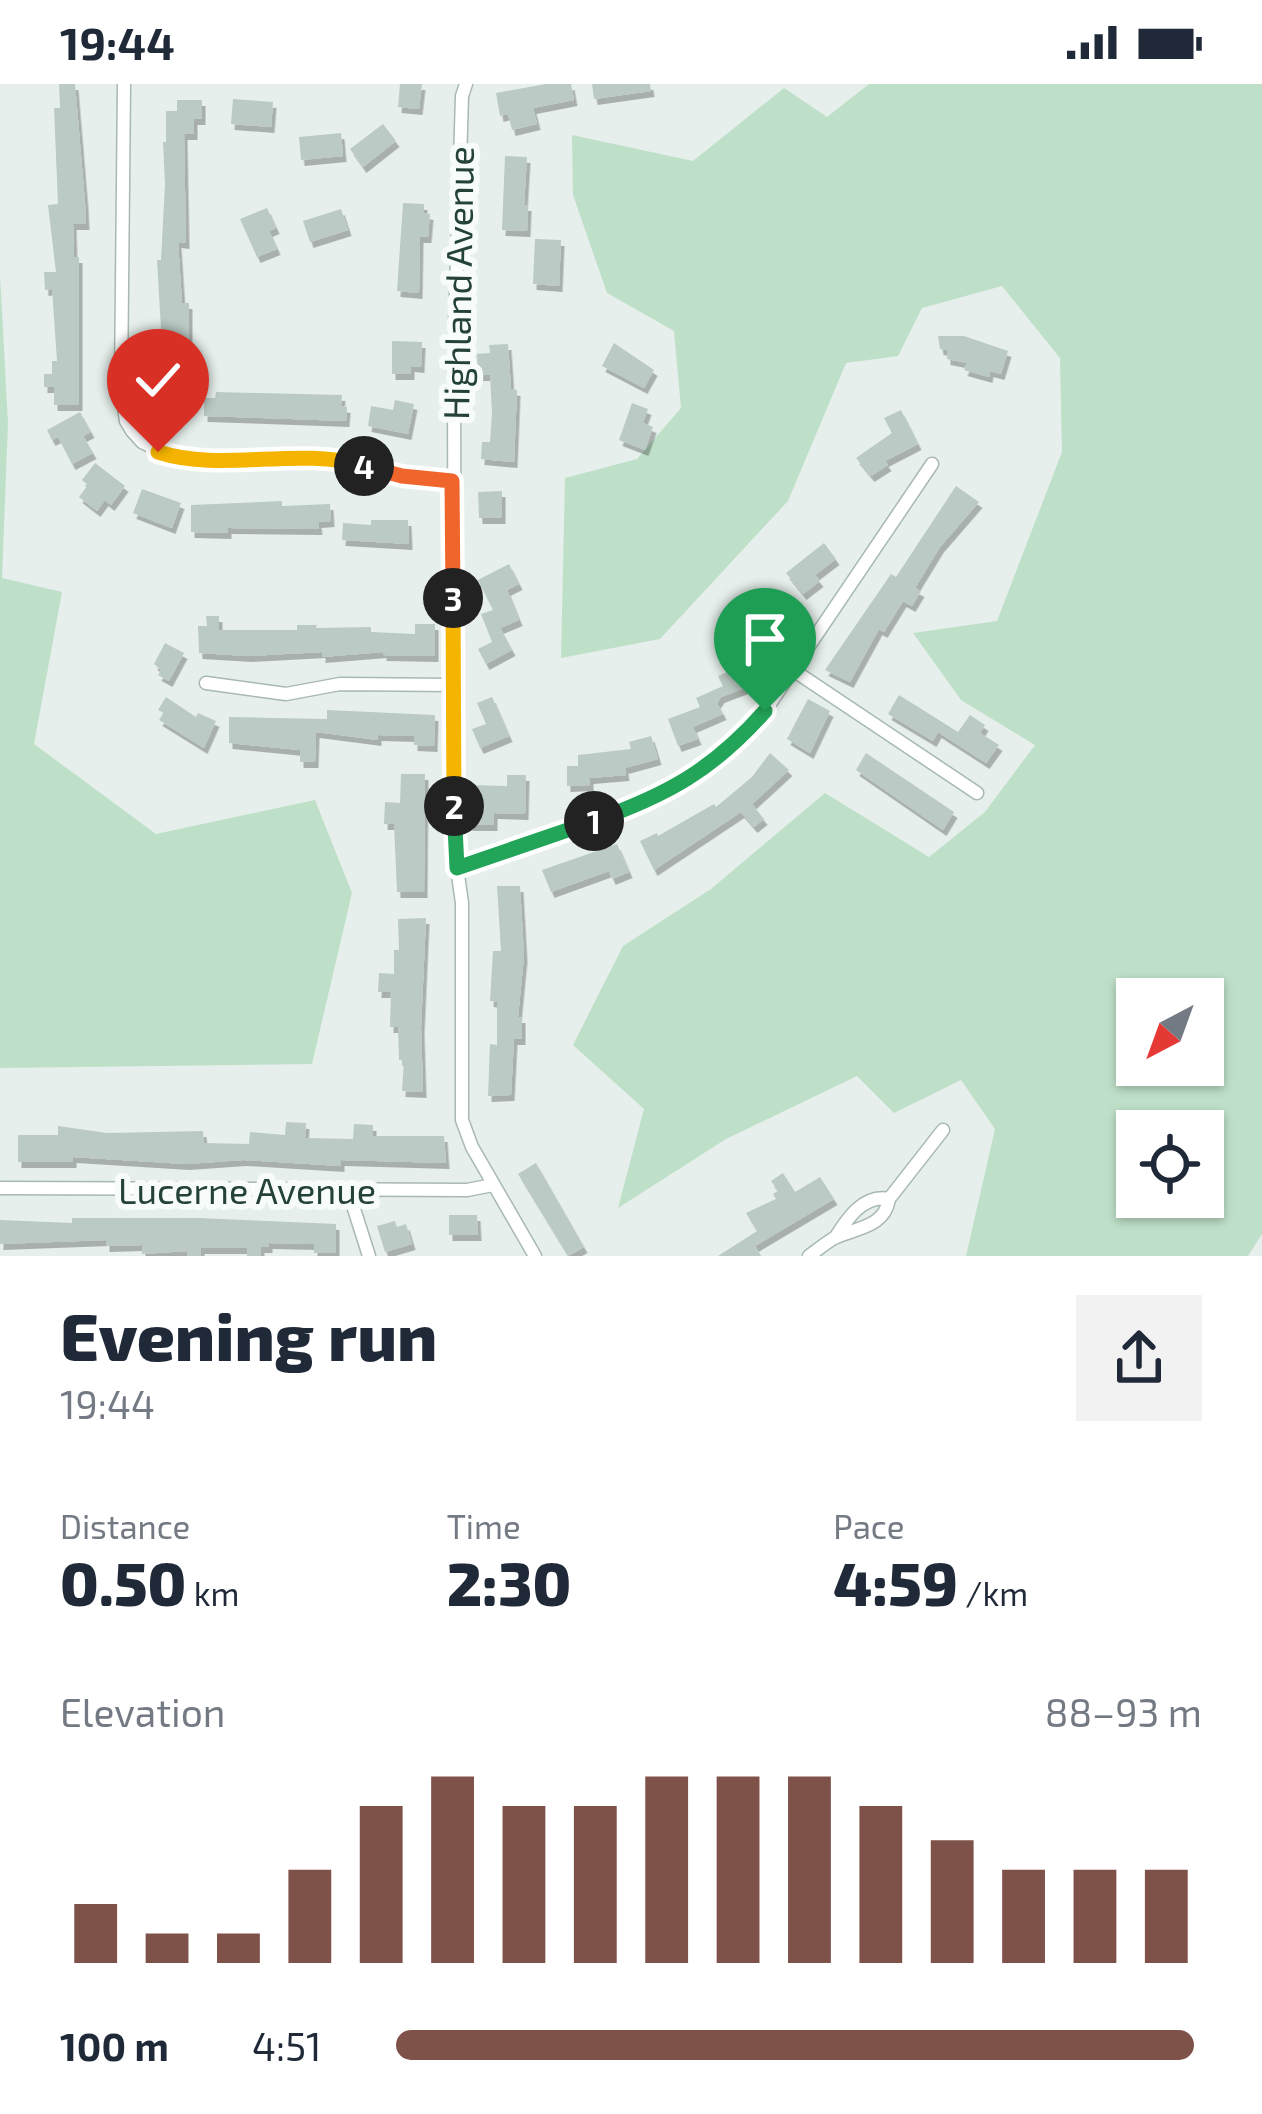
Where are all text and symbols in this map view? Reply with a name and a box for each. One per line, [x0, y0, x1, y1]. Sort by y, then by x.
text: 19:44 [60, 15, 175, 69]
street label: Highland Avenue [433, 146, 481, 420]
pin [107, 329, 209, 452]
icon: check [125, 347, 191, 413]
pin: 4 [334, 436, 394, 496]
text: 4 [353, 446, 375, 486]
pin: 3 [423, 568, 483, 628]
text: 3 [444, 578, 462, 618]
pin [714, 588, 816, 711]
icon: arrive [732, 606, 798, 672]
pin: 2 [424, 776, 484, 836]
text: 2 [444, 786, 464, 826]
pin: 1 [564, 791, 624, 851]
text: 1 [587, 801, 601, 841]
north arrow [1116, 978, 1224, 1086]
map controls [1116, 978, 1224, 1218]
button: locate [1116, 1110, 1224, 1218]
street label: Lucerne Avenue [118, 1168, 376, 1211]
text: Evening run [60, 1295, 437, 1374]
button: share [1076, 1295, 1202, 1421]
text: 19:44 [60, 1380, 155, 1427]
text: Distance [60, 1506, 190, 1546]
text: Time [447, 1506, 521, 1546]
text: Pace [833, 1506, 904, 1546]
text: 0.50 [60, 1546, 186, 1618]
text: 2:30 [447, 1546, 571, 1618]
text: 4:59 [833, 1546, 958, 1618]
text: km [186, 1573, 239, 1613]
text: /km [958, 1573, 1028, 1613]
text: Elevation [60, 1688, 225, 1735]
text: 88–93 m [1045, 1688, 1202, 1735]
text: 100 m [60, 2022, 169, 2069]
text: 4:51 [252, 2022, 322, 2069]

